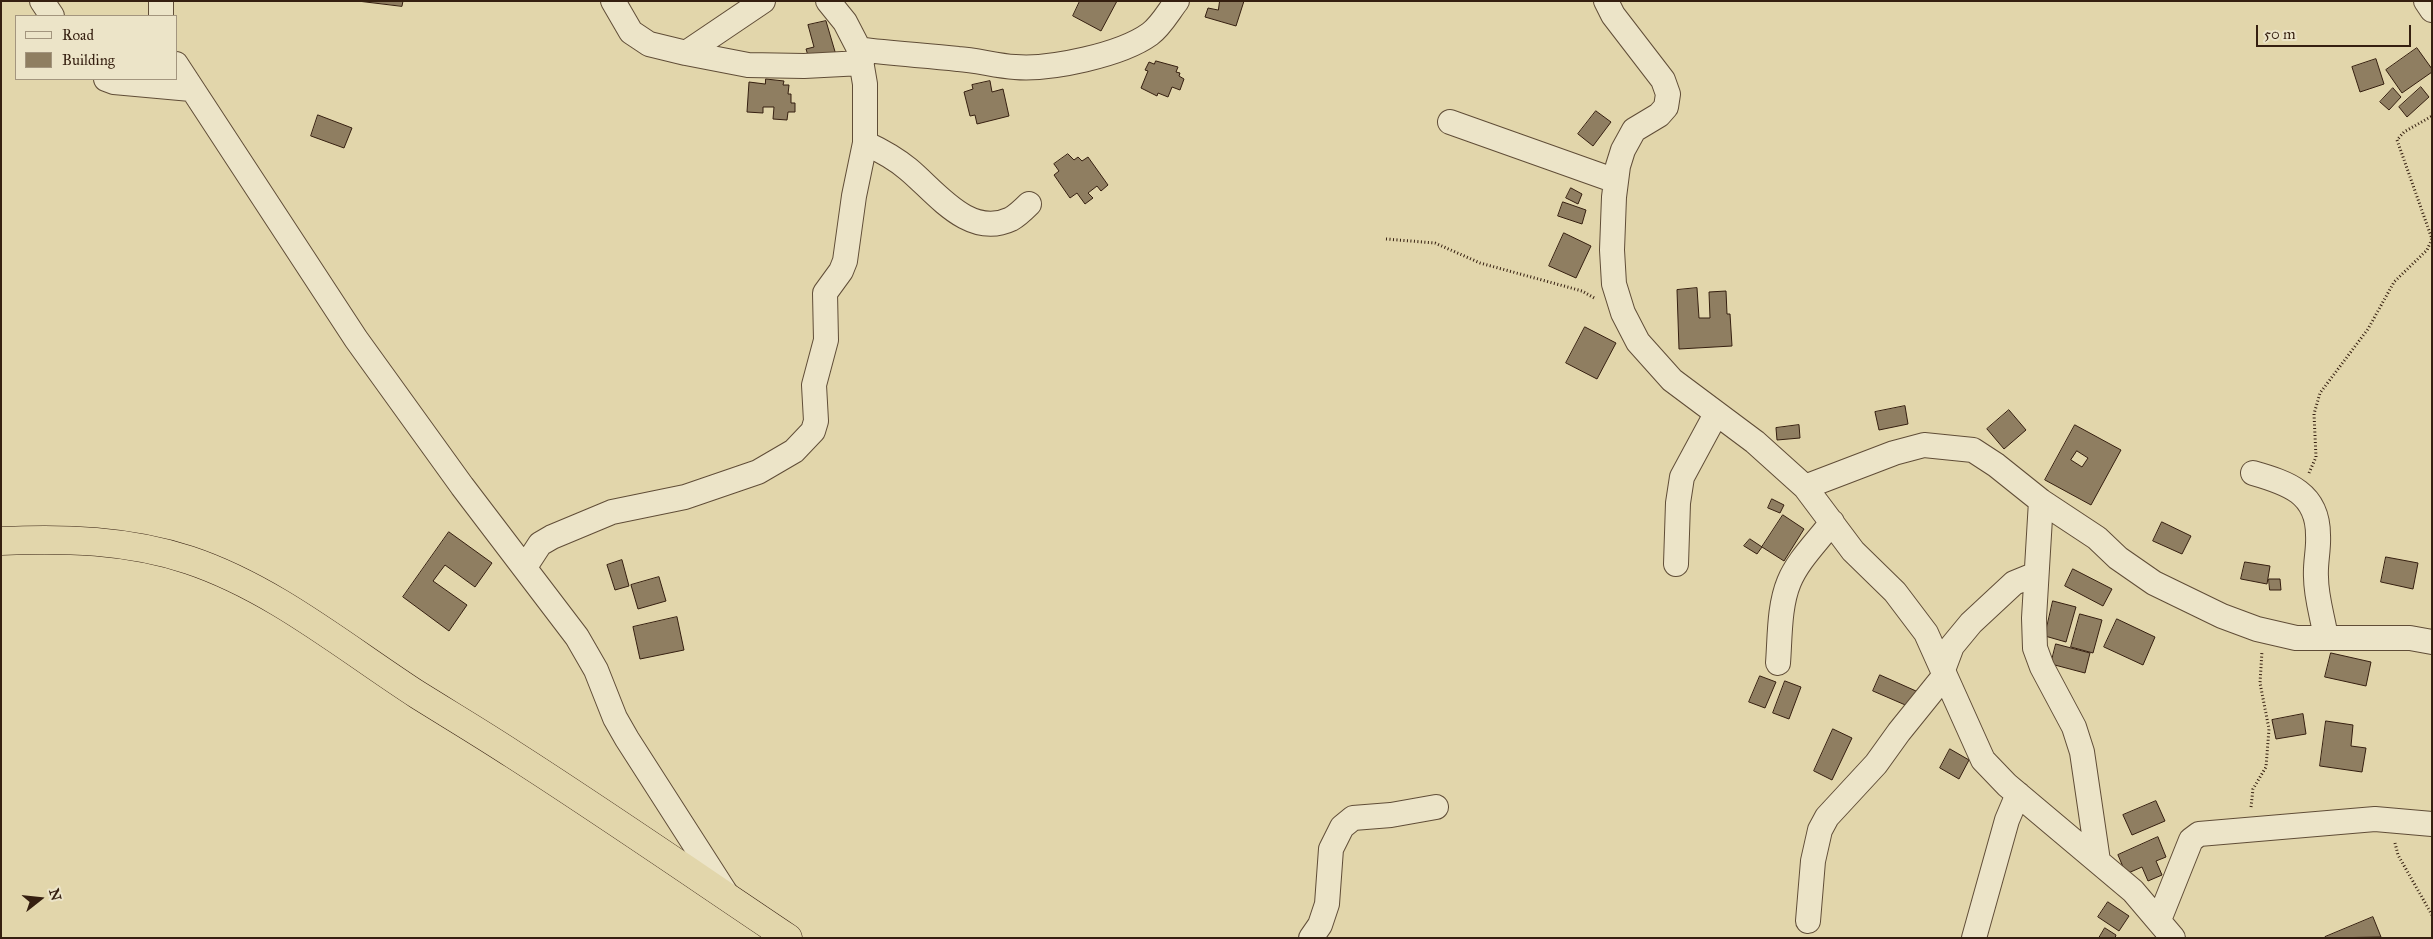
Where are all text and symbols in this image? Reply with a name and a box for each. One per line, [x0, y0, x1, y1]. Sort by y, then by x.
legend [15, 15, 178, 80]
scale bar [2258, 15, 2413, 47]
text: 50 m [2264, 25, 2296, 43]
text: Road [62, 26, 94, 44]
text: Building [62, 51, 115, 69]
north arrow [15, 874, 65, 924]
text: N [45, 887, 65, 903]

